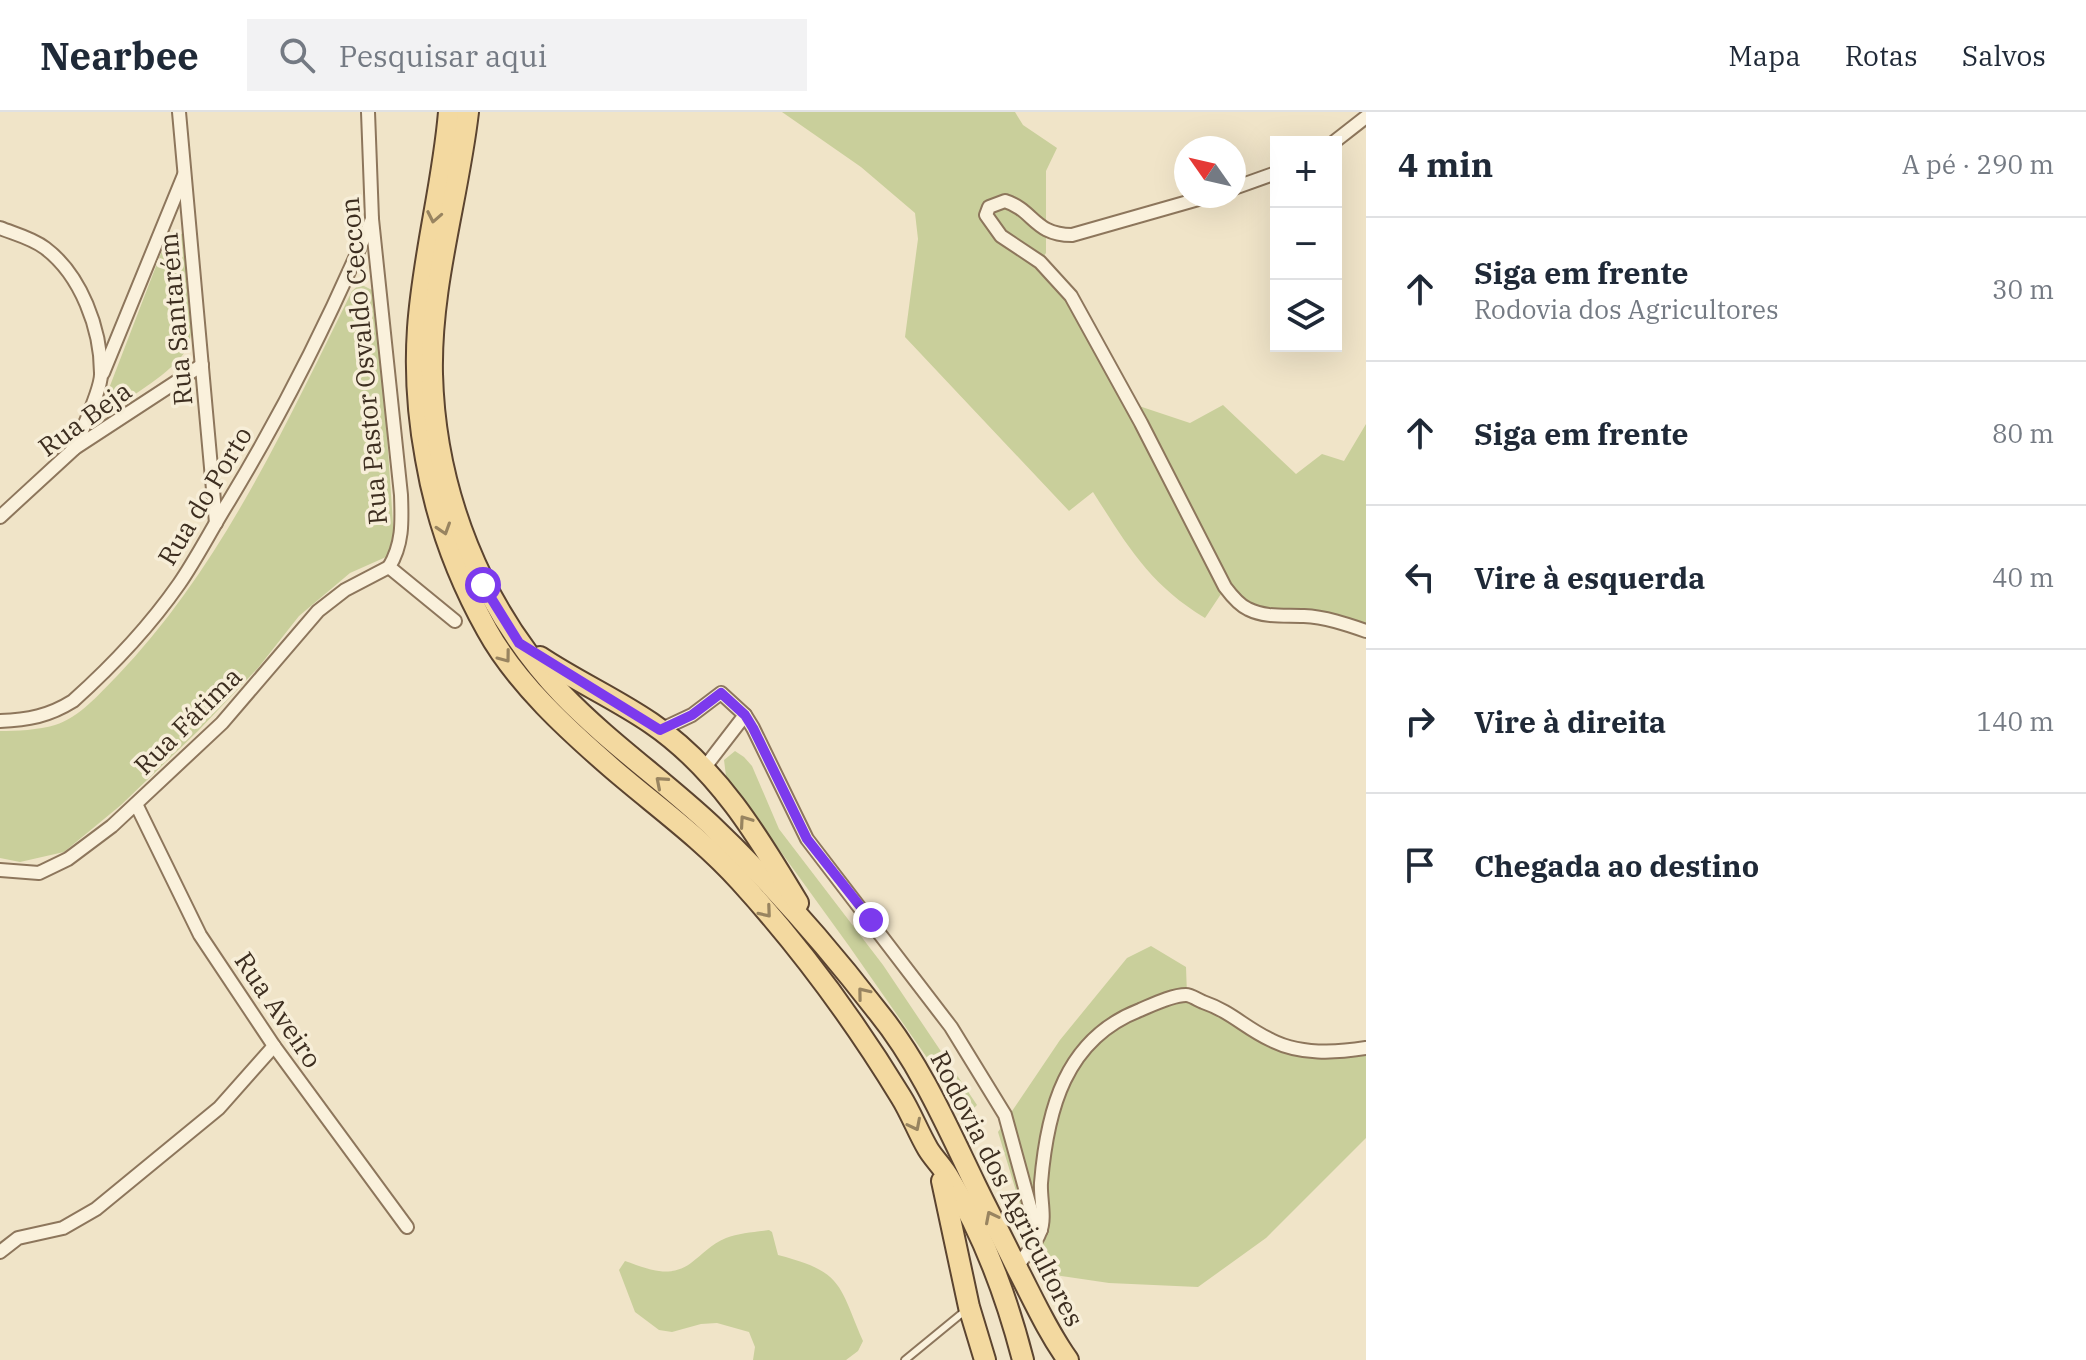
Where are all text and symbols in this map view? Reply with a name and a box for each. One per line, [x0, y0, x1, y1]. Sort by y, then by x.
search box [247, 19, 807, 91]
text: Nearbee [40, 31, 199, 80]
icon: search [275, 33, 319, 77]
text: Pesquisar aqui [339, 36, 547, 75]
text: Mapa [1728, 37, 1801, 74]
text: Rotas [1845, 37, 1918, 74]
text: Salvos [1962, 37, 2046, 74]
north arrow [1174, 136, 1246, 208]
map controls [1270, 136, 1342, 352]
button: + [1270, 136, 1342, 208]
text: 4 min [1398, 142, 1493, 186]
text: A pé · 290 m [1902, 147, 2054, 181]
street label: Rua Pastor Osvaldo Ceccon [332, 196, 394, 526]
button: − [1270, 208, 1342, 280]
one-way arrow [426, 209, 443, 223]
street label: Rua Santarém [151, 231, 199, 407]
text: Siga em frente [1474, 253, 1689, 292]
icon: ahead [1398, 267, 1442, 311]
text: 30 m [1992, 272, 2054, 306]
button: layers [1270, 280, 1342, 352]
text: Rodovia dos Agricultores [1474, 292, 1779, 326]
street label: Rua Beja [31, 373, 138, 463]
icon: ahead [1398, 411, 1442, 455]
text: Siga em frente [1474, 414, 1689, 453]
text: 80 m [1992, 416, 2054, 450]
street label: Rua do Porto [149, 420, 259, 571]
one-way arrow [434, 521, 450, 535]
icon: left [1398, 555, 1442, 599]
text: Vire à esquerda [1474, 558, 1705, 597]
text: 40 m [1992, 560, 2054, 594]
route start [465, 567, 501, 603]
one-way arrow [496, 648, 510, 663]
street label: Rua Fátima [126, 659, 249, 782]
icon: right [1398, 699, 1442, 743]
text: Vire à direita [1474, 702, 1666, 741]
text: 140 m [1976, 704, 2054, 738]
one-way arrow [655, 777, 670, 792]
one-way arrow [740, 815, 755, 829]
icon: arrive [1398, 843, 1442, 887]
text: Chegada ao destino [1474, 846, 1759, 885]
route end [853, 902, 889, 938]
one-way arrow [757, 903, 771, 918]
street label: Rua Aveiro [228, 945, 330, 1074]
one-way arrow [858, 987, 873, 1002]
street label: Rodovia dos Agricultores [924, 1045, 1092, 1332]
one-way arrow [906, 1116, 921, 1131]
one-way arrow [986, 1211, 1001, 1226]

